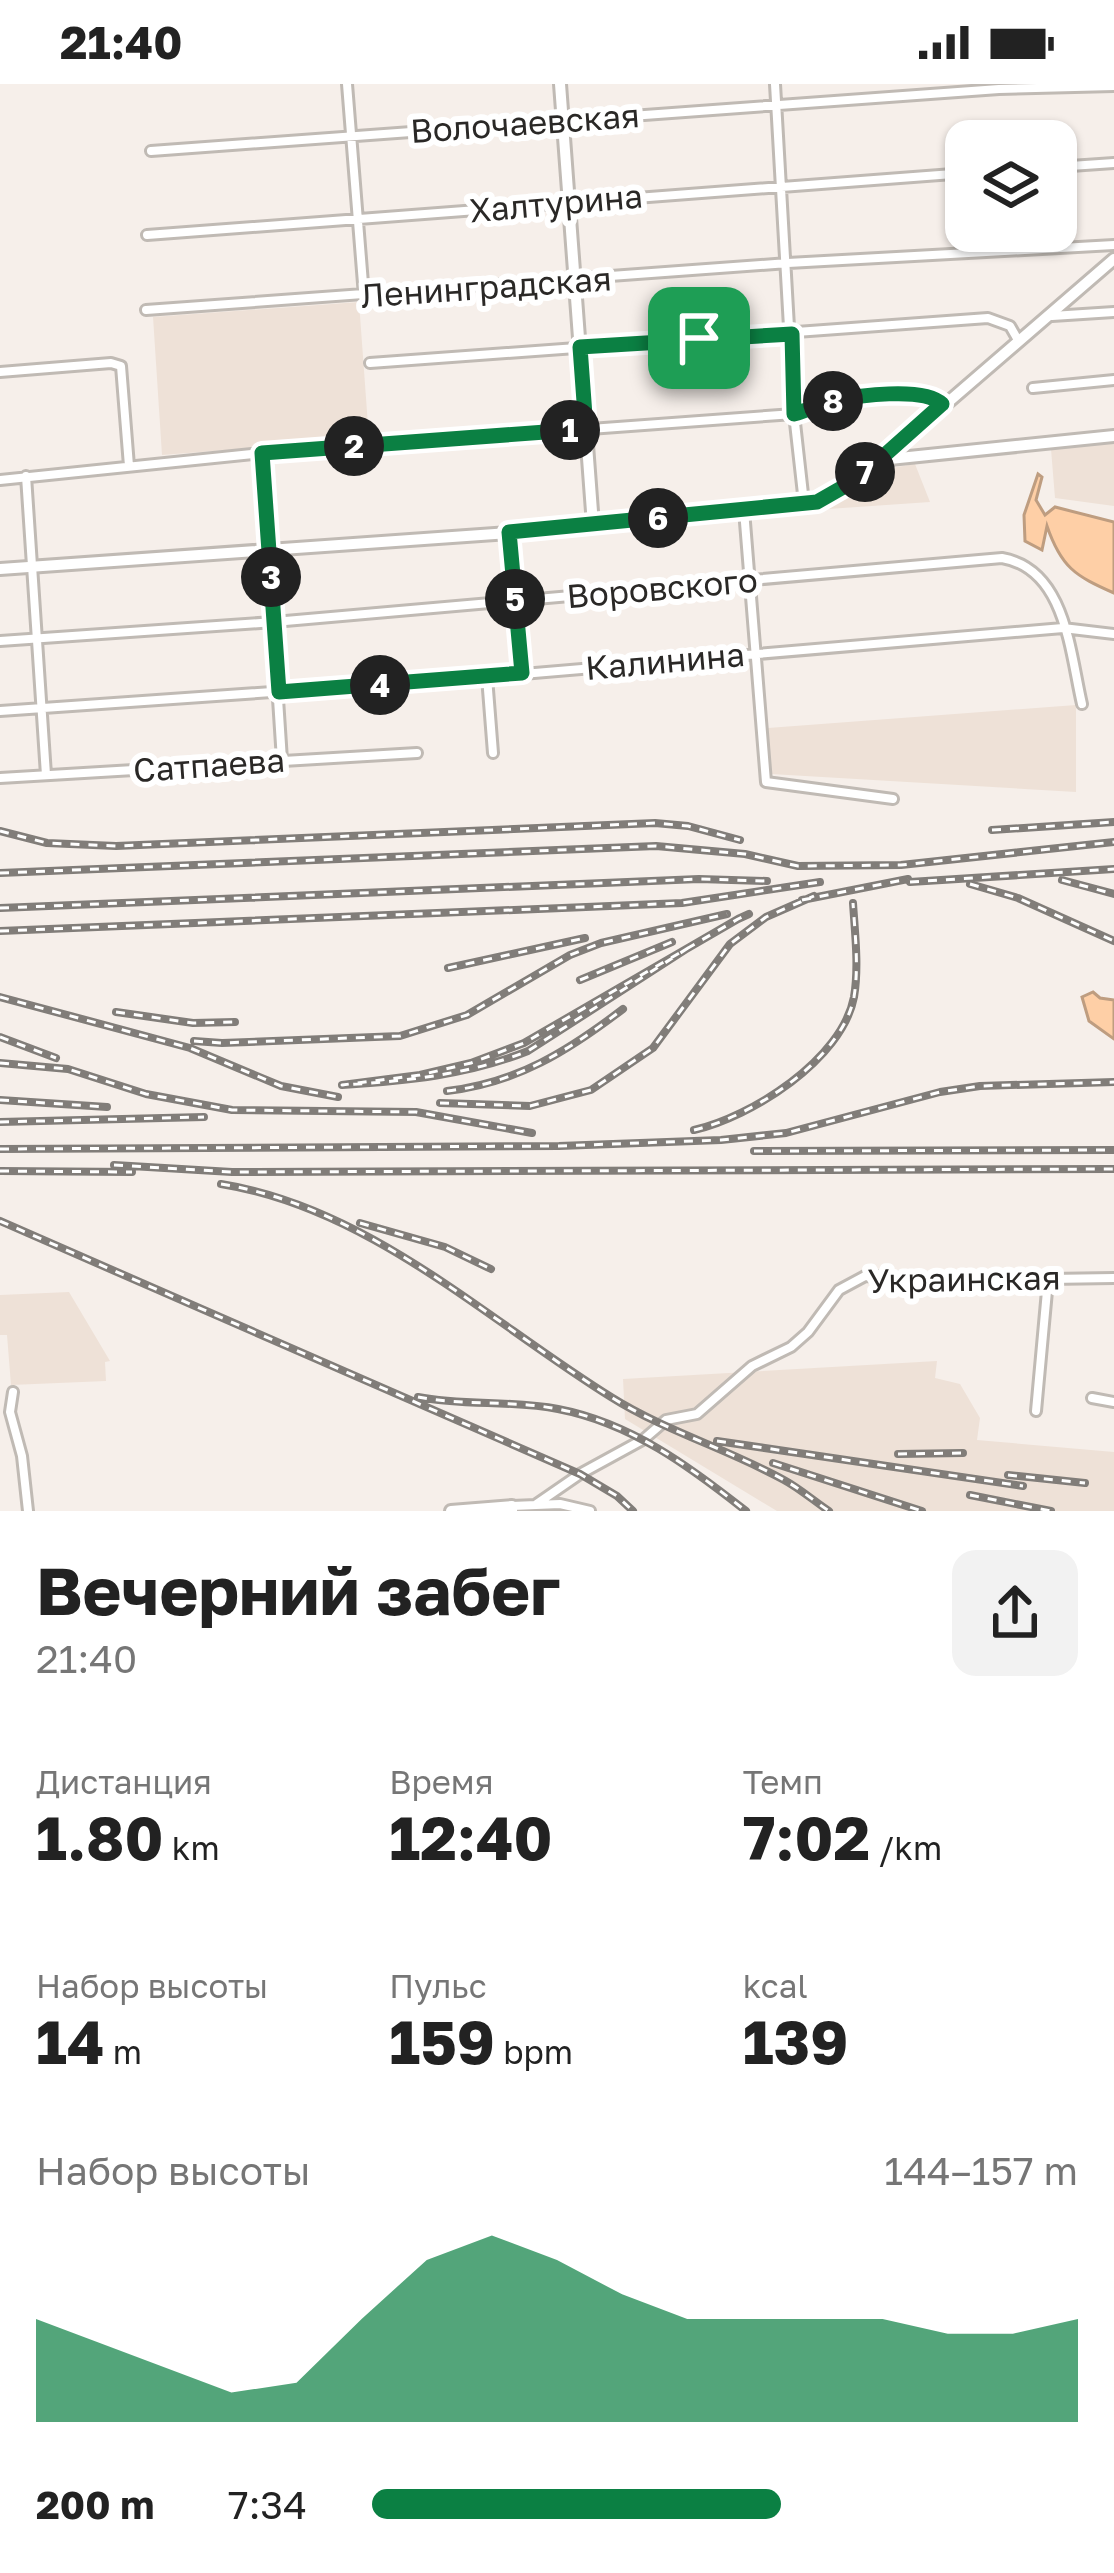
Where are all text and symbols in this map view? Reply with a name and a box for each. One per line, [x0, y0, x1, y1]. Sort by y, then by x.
text: 21:40 [60, 15, 182, 69]
street label: Волочаевская [409, 95, 641, 150]
map controls [945, 120, 1077, 252]
button: layers [945, 120, 1077, 252]
street label: Халтурина [468, 175, 644, 230]
street label: Ленинградская [359, 258, 613, 315]
pin [648, 287, 750, 389]
icon: arrive [666, 305, 732, 371]
pin: 8 [803, 371, 863, 431]
text: 8 [822, 381, 844, 420]
pin: 1 [540, 400, 600, 460]
text: 1 [562, 410, 579, 449]
pin: 2 [324, 416, 384, 476]
text: 2 [344, 426, 364, 465]
pin: 7 [835, 442, 895, 502]
text: 7 [856, 452, 874, 491]
pin: 6 [628, 488, 688, 548]
text: 6 [648, 498, 668, 537]
pin: 3 [241, 547, 301, 607]
text: 3 [261, 557, 281, 596]
street label: Воровского [565, 560, 759, 615]
pin: 5 [485, 569, 545, 629]
text: 5 [505, 579, 525, 618]
street label: Калинина [584, 634, 746, 687]
pin: 4 [350, 655, 410, 715]
text: 4 [370, 665, 390, 704]
street label: Сатпаева [132, 740, 286, 789]
street label: Украинская [867, 1257, 1061, 1300]
text: Вечерний забег [36, 1550, 561, 1630]
button: share [952, 1550, 1078, 1676]
text: 21:40 [36, 1635, 137, 1682]
text: Дистанция [36, 1762, 212, 1801]
text: Время [389, 1762, 493, 1801]
text: Темп [743, 1762, 823, 1801]
text: 1.80 [36, 1801, 164, 1873]
text: 12:40 [389, 1801, 553, 1873]
text: 7:02 [743, 1801, 870, 1873]
text: km [164, 1828, 220, 1867]
text: /km [870, 1828, 942, 1867]
text: Набор высоты [36, 1966, 268, 2005]
text: Пульс [389, 1966, 487, 2005]
text: kcal [743, 1966, 808, 2005]
text: 14 [36, 2005, 104, 2077]
text: 159 [389, 2005, 495, 2077]
text: 139 [743, 2005, 848, 2077]
text: m [104, 2032, 142, 2071]
text: bpm [495, 2032, 573, 2071]
text: Набор высоты [36, 2147, 310, 2194]
text: 144–157 m [884, 2147, 1078, 2194]
text: 200 m [36, 2481, 154, 2528]
text: 7:34 [228, 2481, 307, 2528]

